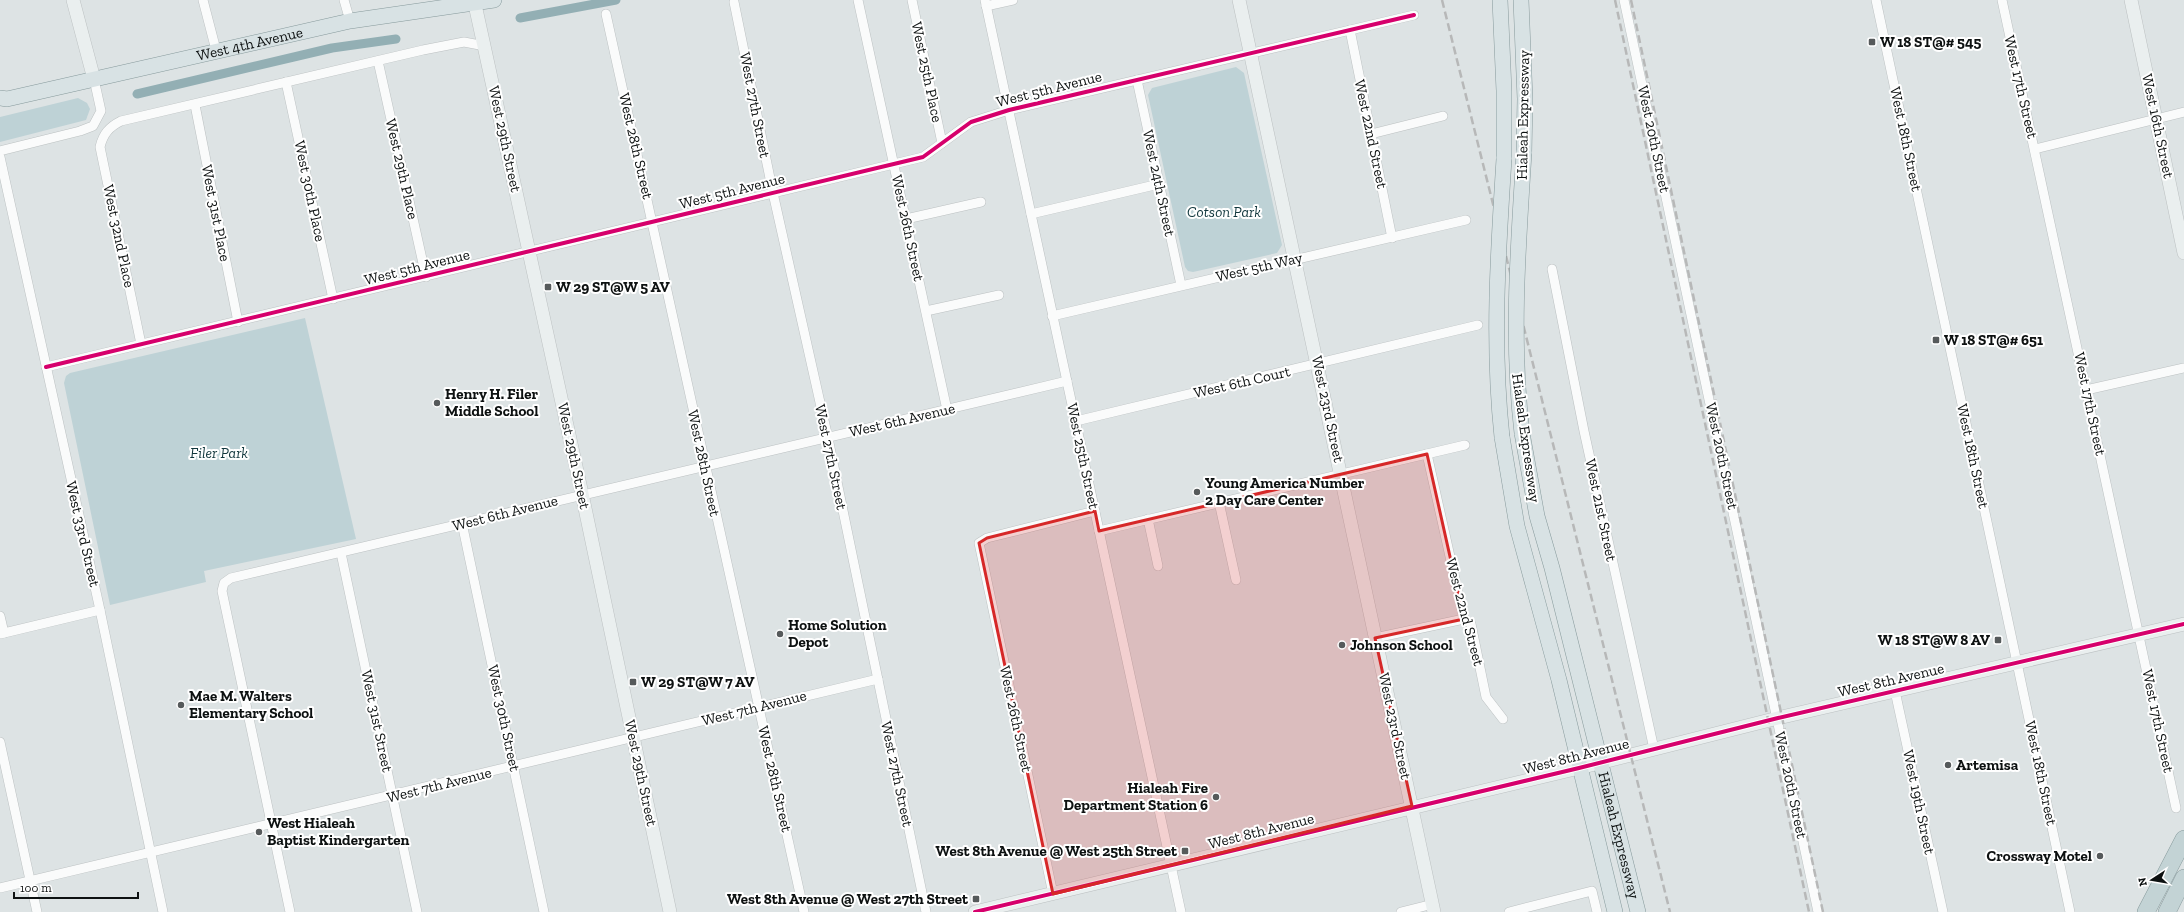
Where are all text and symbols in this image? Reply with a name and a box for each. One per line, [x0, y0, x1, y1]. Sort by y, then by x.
street label: West 25th Place [908, 20, 946, 124]
street label: West 4th Avenue [195, 23, 305, 65]
place label: W 18 ST@# 545 [1880, 33, 1981, 51]
street label: West 17th Street [2000, 34, 2042, 141]
marker: W 18 ST@# 545 [1867, 37, 1877, 47]
street label: Hialeah Expressway [1513, 49, 1533, 180]
street label: West 27th Street [736, 51, 774, 160]
street label: West 5th Avenue [994, 67, 1104, 111]
street label: West 16th Street [2138, 72, 2178, 180]
street label: West 22nd Street [1351, 78, 1391, 191]
street label: West 29th Street [485, 84, 525, 194]
street label: West 20th Street [1634, 84, 1674, 195]
street label: West 18th Street [1886, 85, 1926, 193]
street label: West 28th Street [615, 91, 657, 201]
street label: West 29th Place [382, 117, 422, 221]
street label: West 24th Street [1139, 128, 1179, 238]
street label: West 30th Place [290, 139, 330, 243]
street label: West 31st Place [198, 163, 234, 263]
street label: West 5th Avenue [677, 169, 787, 213]
street label: West 26th Street [888, 173, 928, 283]
street label: West 32nd Place [99, 183, 139, 289]
park label: Cotson Park [1187, 203, 1261, 221]
street label: West 5th Avenue [362, 245, 472, 289]
street label: West 5th Way [1214, 248, 1304, 286]
place label: W 29 ST@W 5 AV [556, 278, 671, 296]
marker: W 29 ST@W 5 AV [543, 282, 553, 292]
place label: W 18 ST@# 651 [1944, 331, 2043, 349]
marker: W 18 ST@# 651 [1931, 335, 1941, 345]
street label: West 17th Street [2070, 351, 2110, 458]
street label: West 23rd Street [1308, 354, 1348, 464]
street label: West 6th Court [1192, 362, 1293, 402]
street label: Hialeah Expressway [1508, 372, 1544, 504]
place label: Henry H. Filer Middle School [445, 385, 538, 420]
marker: Henry H. Filer Middle School [432, 398, 442, 408]
street label: West 6th Avenue [847, 399, 957, 441]
street label: West 29th Street [554, 401, 594, 511]
street label: West 25th Street [1063, 401, 1103, 511]
street label: West 20th Street [1702, 401, 1742, 512]
street label: West 18th Street [1953, 402, 1993, 510]
street label: West 27th Street [811, 403, 851, 512]
street label: West 28th Street [684, 408, 724, 518]
park label: Filer Park [190, 444, 248, 462]
street label: West 21st Street [1581, 457, 1621, 563]
place label: Young America Number 2 Day Care Center [1205, 474, 1365, 509]
street label: West 33rd Street [62, 479, 104, 589]
marker: Young America Number 2 Day Care Center [1192, 487, 1202, 497]
street label: West 6th Avenue [450, 491, 560, 535]
street label: West 22nd Street [1442, 556, 1488, 668]
place label: Home Solution Depot [788, 616, 887, 651]
marker: Home Solution Depot [775, 629, 785, 639]
place label: W 18 ST@W 8 AV [1878, 631, 1991, 649]
marker: W 18 ST@W 8 AV [1993, 635, 2003, 645]
place label: Johnson School [1350, 636, 1453, 654]
marker: Johnson School [1337, 640, 1347, 650]
street label: West 8th Avenue [1836, 659, 1946, 701]
street label: West 30th Street [484, 663, 524, 773]
street label: West 26th Street [996, 664, 1036, 774]
street label: West 31st Street [357, 668, 397, 774]
street label: West 17th Street [2138, 668, 2178, 775]
street label: West 23rd Street [1375, 671, 1415, 781]
place label: W 29 ST@W 7 AV [641, 673, 755, 691]
marker: W 29 ST@W 7 AV [628, 677, 638, 687]
street label: West 7th Avenue [700, 686, 808, 730]
place label: Mae M. Walters Elementary School [189, 687, 313, 722]
marker: Mae M. Walters Elementary School [176, 700, 186, 710]
street label: West 29th Street [621, 718, 661, 828]
street label: West 18th Street [2021, 719, 2061, 827]
street label: West 27th Street [877, 720, 917, 829]
street label: West 28th Street [754, 724, 796, 834]
street label: West 20th Street [1771, 730, 1811, 841]
street label: West 8th Avenue [1521, 734, 1631, 778]
street label: West 19th Street [1899, 748, 1939, 856]
place label: Artemisa [1956, 756, 2019, 774]
marker: Artemisa [1943, 760, 1953, 770]
street label: West 7th Avenue [385, 763, 493, 807]
street label: Hialeah Expressway [1594, 770, 1643, 901]
place label: Hialeah Fire Department Station 6 [1064, 779, 1208, 814]
marker: Hialeah Fire Department Station 6 [1211, 792, 1221, 802]
street label: West 8th Avenue [1206, 809, 1316, 853]
place label: West Hialeah Baptist Kindergarten [267, 814, 409, 849]
marker: West Hialeah Baptist Kindergarten [254, 827, 264, 837]
place label: West 8th Avenue @ West 25th Street [936, 842, 1178, 860]
marker: West 8th Avenue @ West 25th Street [1180, 846, 1190, 856]
place label: Crossway Motel [1987, 847, 2092, 865]
marker: Crossway Motel [2095, 851, 2105, 861]
north arrow [2132, 860, 2172, 900]
scale bar [14, 874, 138, 900]
text: N [2135, 876, 2150, 887]
text: 100 m [20, 881, 52, 895]
place label: West 8th Avenue @ West 27th Street [727, 890, 969, 908]
marker: West 8th Avenue @ West 27th Street [971, 894, 981, 904]

